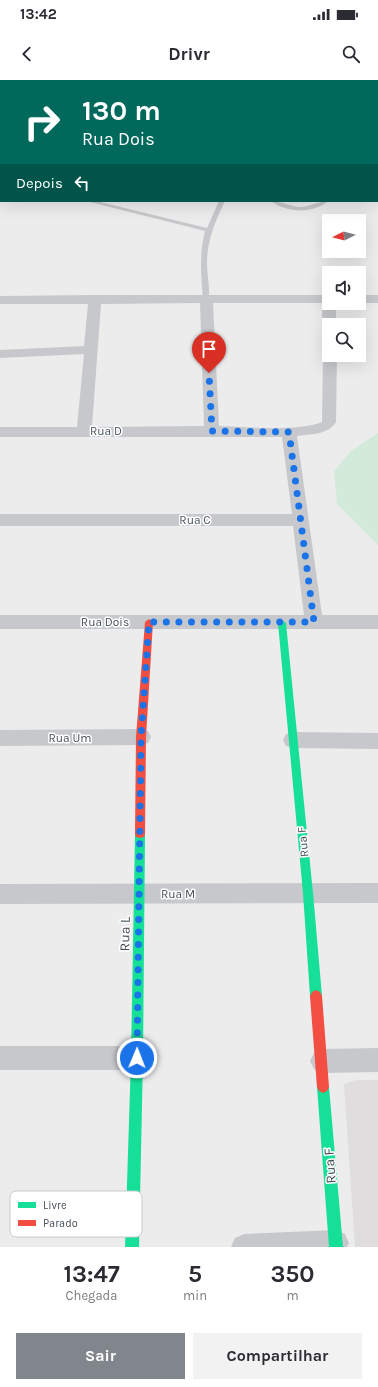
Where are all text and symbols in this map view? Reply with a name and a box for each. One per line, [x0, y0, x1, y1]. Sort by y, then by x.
text: 13:42 [20, 5, 57, 23]
icon: back [16, 43, 38, 65]
text: Drivr [168, 43, 210, 65]
icon: search [340, 43, 362, 65]
text: 130 m [82, 94, 161, 127]
icon: right [16, 96, 68, 148]
text: Rua Dois [82, 128, 155, 150]
icon: left [71, 172, 93, 194]
text: Depois [16, 174, 63, 192]
north arrow [322, 214, 366, 258]
map controls [322, 214, 366, 362]
button: sound [322, 266, 366, 310]
button: search [322, 318, 366, 362]
pin [192, 332, 226, 373]
icon: arrive [198, 338, 220, 360]
street label: Rua D [90, 424, 122, 438]
street label: Rua C [179, 513, 211, 527]
street label: Rua Dois [81, 615, 129, 629]
street label: Rua Um [48, 731, 92, 745]
street label: Rua F [294, 826, 312, 858]
street label: Rua M [161, 887, 195, 901]
street label: Rua L [116, 916, 134, 951]
position arrow [116, 1037, 158, 1079]
street label: Rua F [320, 1148, 340, 1184]
legend [10, 1191, 142, 1237]
text: Livre [43, 1199, 67, 1212]
text: Parado [43, 1217, 78, 1230]
text: 13:47 [63, 1260, 120, 1288]
text: 5 [188, 1260, 202, 1288]
text: 350 [270, 1260, 315, 1288]
text: Chegada [66, 1288, 117, 1303]
text: min [183, 1288, 207, 1303]
text: m [286, 1288, 299, 1303]
button: Sair [16, 1333, 185, 1379]
button: Compartilhar [193, 1333, 362, 1379]

